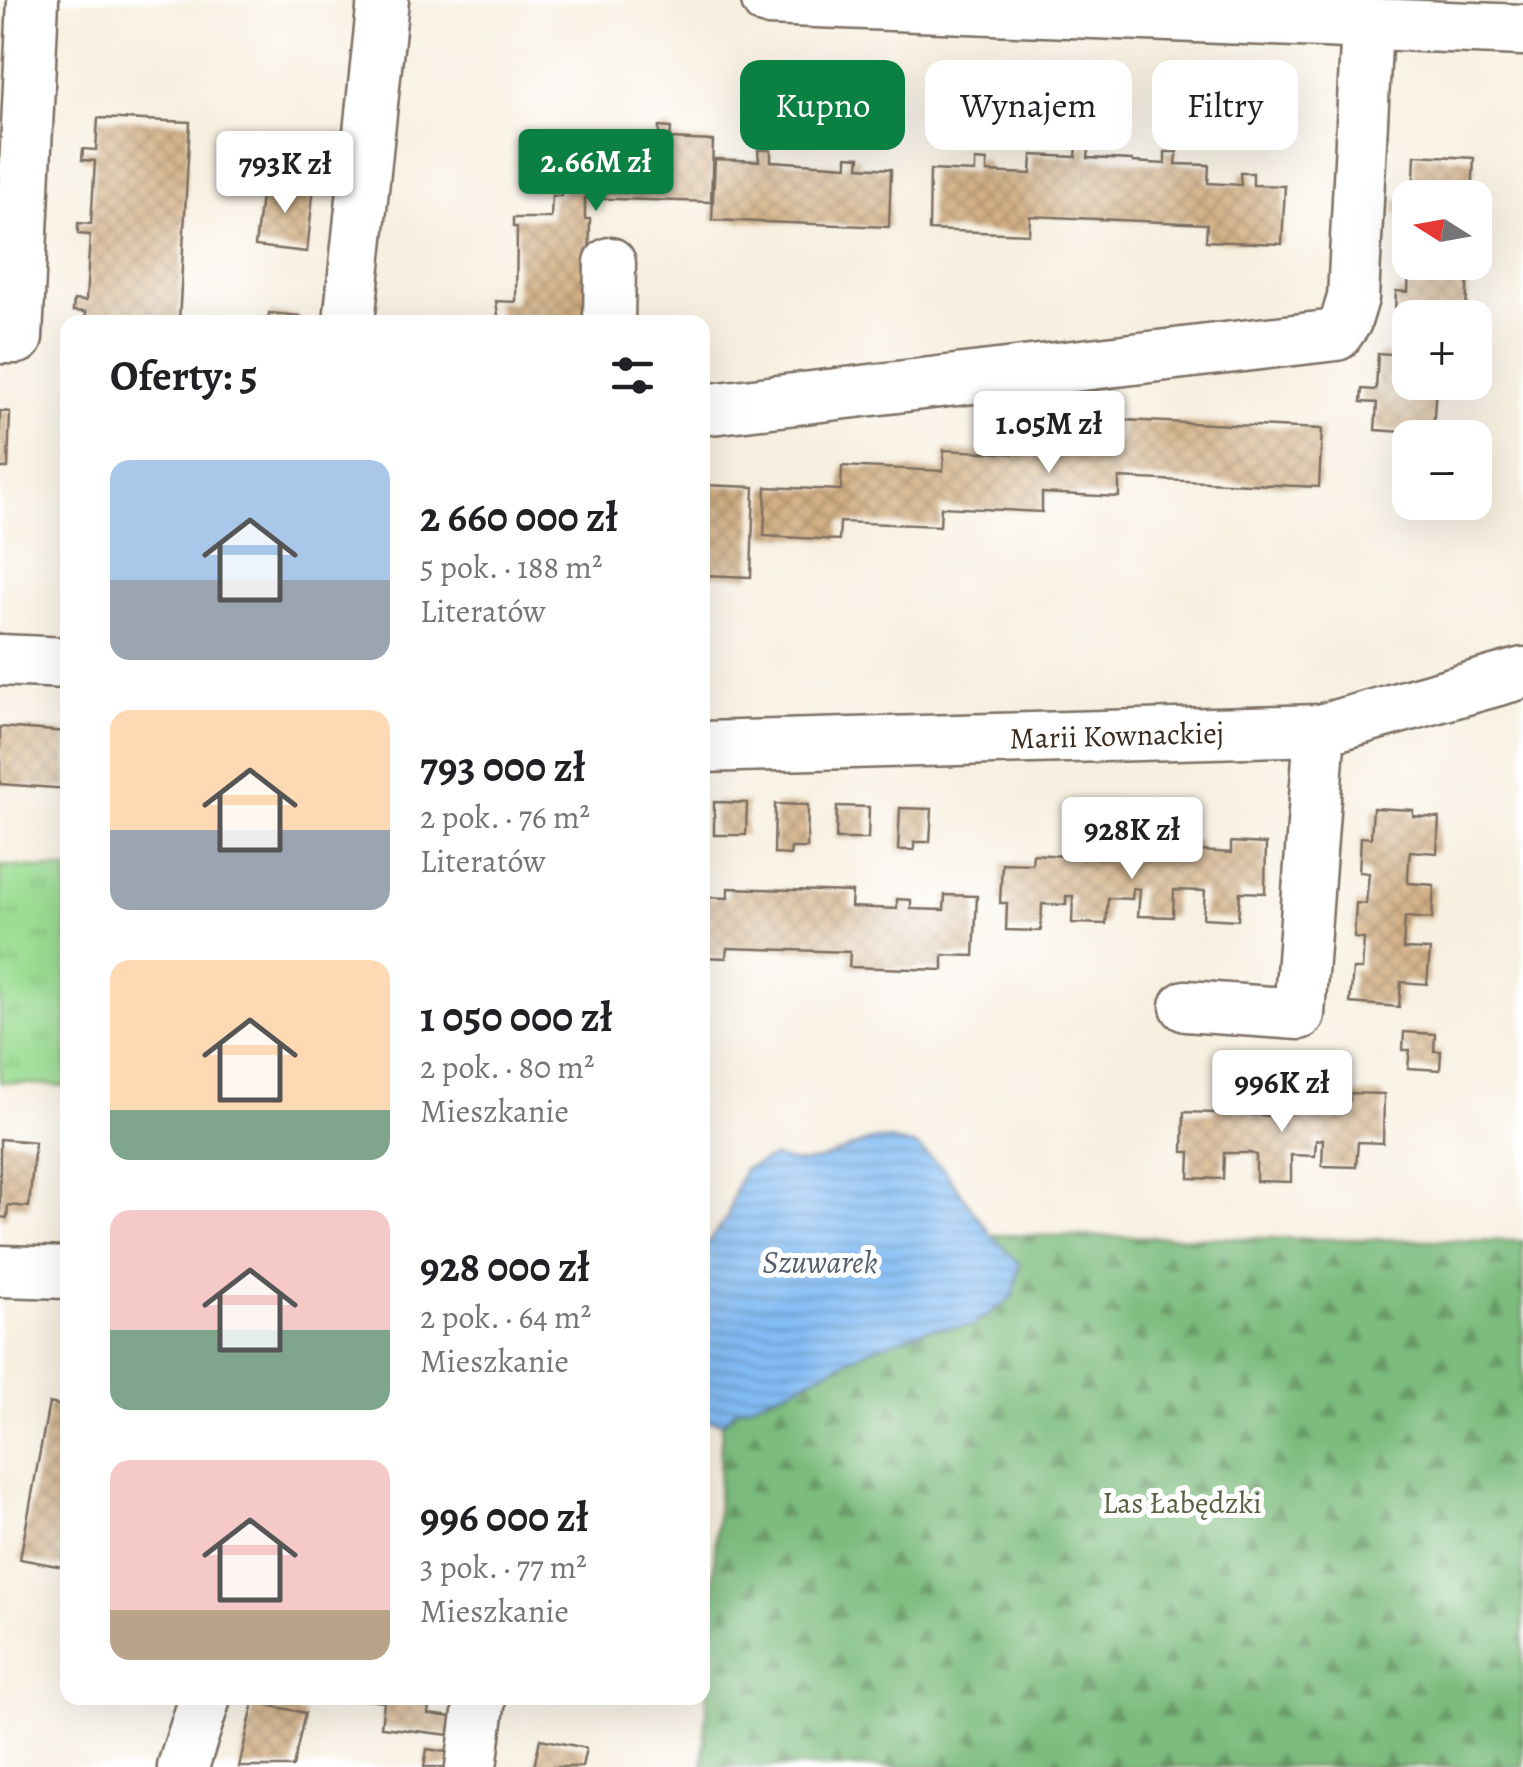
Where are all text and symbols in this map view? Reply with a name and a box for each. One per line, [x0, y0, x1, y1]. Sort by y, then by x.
chip: Kupno [740, 60, 905, 150]
chip: Wynajem [925, 60, 1132, 150]
chip: Filtry [1152, 60, 1298, 150]
pin: 2.66M zł [493, 129, 699, 214]
pin: 793K zł [193, 131, 377, 216]
text: 2.66M zł [540, 139, 652, 183]
text: 793K zł [238, 141, 332, 185]
north arrow [1392, 180, 1492, 280]
map controls [1392, 180, 1492, 520]
button: + [1392, 300, 1492, 400]
text: Oferty: 5 [110, 347, 258, 404]
icon: filters [605, 348, 660, 403]
pin: 1.05M zł [946, 391, 1152, 476]
text: 1.05M zł [996, 401, 1102, 445]
button: − [1392, 420, 1492, 520]
text: 2 660 000 zł [420, 488, 618, 545]
icon: home [190, 500, 310, 620]
text: 5 pok. · 188 m² [420, 545, 602, 589]
text: Literatów [420, 589, 546, 633]
street label: Marii Kownackiej [1009, 713, 1225, 759]
text: 793 000 zł [420, 738, 585, 795]
icon: home [190, 750, 310, 870]
text: 2 pok. · 76 m² [420, 795, 590, 839]
pin: 928K zł [1040, 797, 1224, 882]
text: 928K zł [1084, 807, 1180, 851]
text: Literatów [420, 839, 546, 883]
text: 1 050 000 zł [420, 988, 613, 1045]
icon: home [190, 1000, 310, 1120]
text: 2 pok. · 80 m² [420, 1045, 594, 1089]
pin: 996K zł [1190, 1050, 1374, 1135]
text: 996K zł [1234, 1060, 1330, 1104]
text: Mieszkanie [420, 1089, 569, 1133]
text: 928 000 zł [420, 1238, 590, 1295]
water label: Szuwarek [762, 1240, 878, 1284]
icon: home [190, 1250, 310, 1370]
text: 2 pok. · 64 m² [420, 1295, 591, 1339]
text: Mieszkanie [420, 1339, 569, 1383]
park label: Las Łabędzki [1102, 1483, 1262, 1523]
text: 996 000 zł [420, 1488, 589, 1545]
icon: home [190, 1500, 310, 1620]
text: 3 pok. · 77 m² [420, 1545, 587, 1589]
text: Mieszkanie [420, 1589, 569, 1633]

